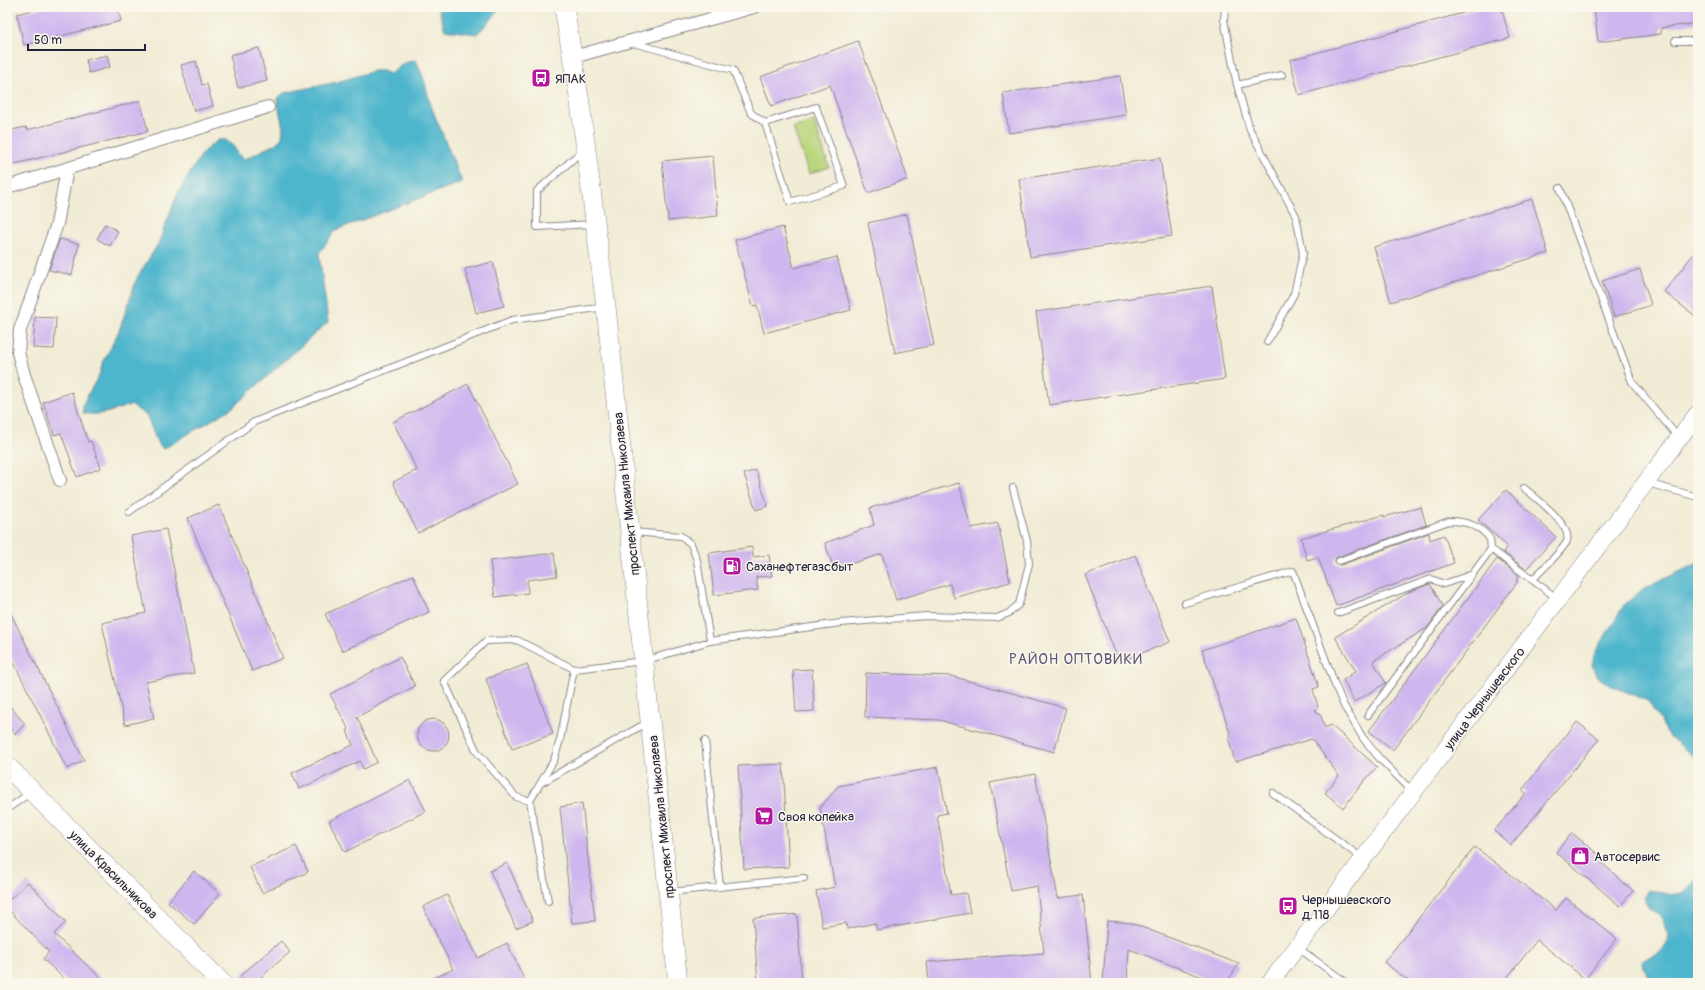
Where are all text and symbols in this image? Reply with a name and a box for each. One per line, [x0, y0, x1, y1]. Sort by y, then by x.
scale bar [28, 26, 145, 52]
text: 50 m [34, 33, 62, 48]
bus stop icon: ЯПАК [530, 67, 552, 89]
place label: ЯПАК [555, 71, 586, 87]
street label: проспект Михаила Николаева [610, 411, 644, 576]
fuel station icon: Саханефтегазсбыт [721, 555, 743, 577]
place label: Саханефтегазсбыт [746, 559, 854, 575]
street label: улица Чернышевского [1440, 644, 1529, 754]
district label: РАЙОН ОПТОВИКИ [1009, 650, 1143, 669]
street label: проспект Михаила Николаева [645, 734, 679, 899]
supermarket icon: Своя копейка [753, 805, 775, 827]
place label: Своя копейка [778, 809, 854, 825]
street label: улица Красильникова [65, 826, 161, 922]
shop icon: Автосервис [1569, 845, 1591, 867]
place label: Автосервис [1594, 849, 1661, 865]
place label: Чернышевского д.118 [1302, 892, 1391, 923]
bus stop icon: Чернышевского д.118 [1277, 895, 1299, 917]

